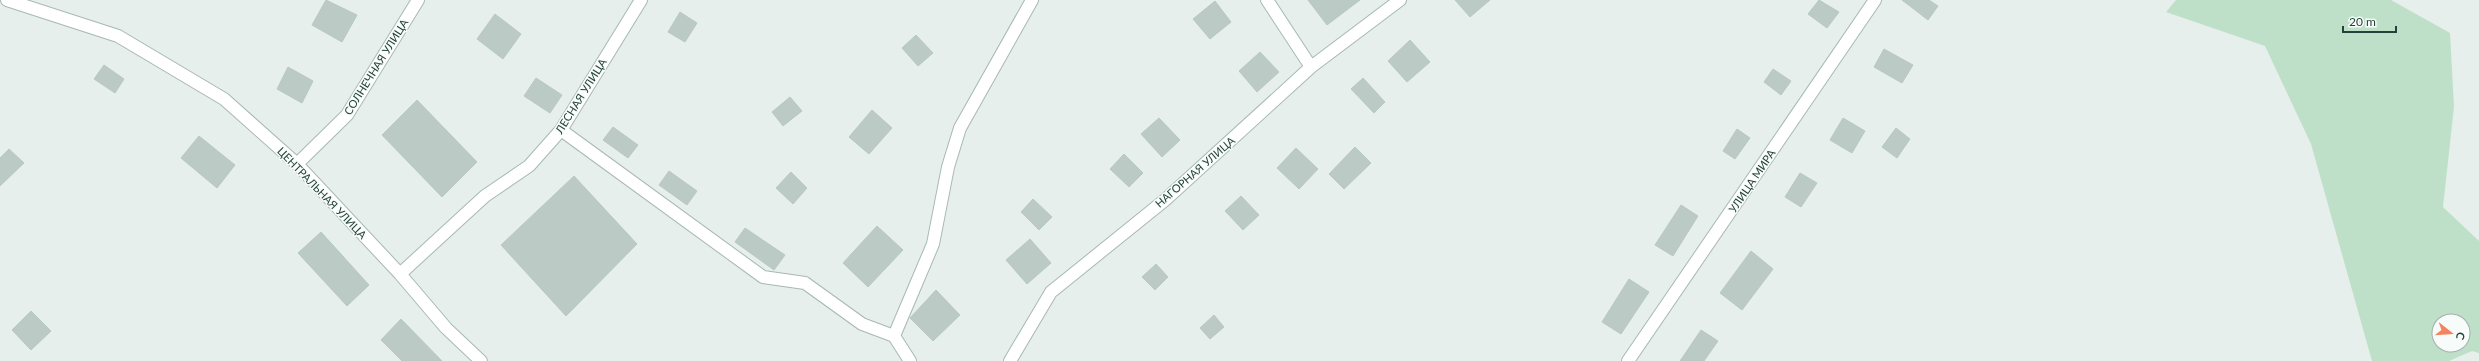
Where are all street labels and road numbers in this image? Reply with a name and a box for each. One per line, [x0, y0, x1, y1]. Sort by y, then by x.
street label: СОЛНЕЧНАЯ УЛИЦА [341, 16, 411, 117]
street label: ЛЕСНАЯ УЛИЦА [552, 55, 609, 137]
street label: НАГОРНАЯ УЛИЦА [1152, 133, 1238, 210]
street label: ЦЕНТРАЛЬНАЯ УЛИЦА [275, 144, 370, 242]
street label: УЛИЦА МИРА [1726, 146, 1778, 215]

